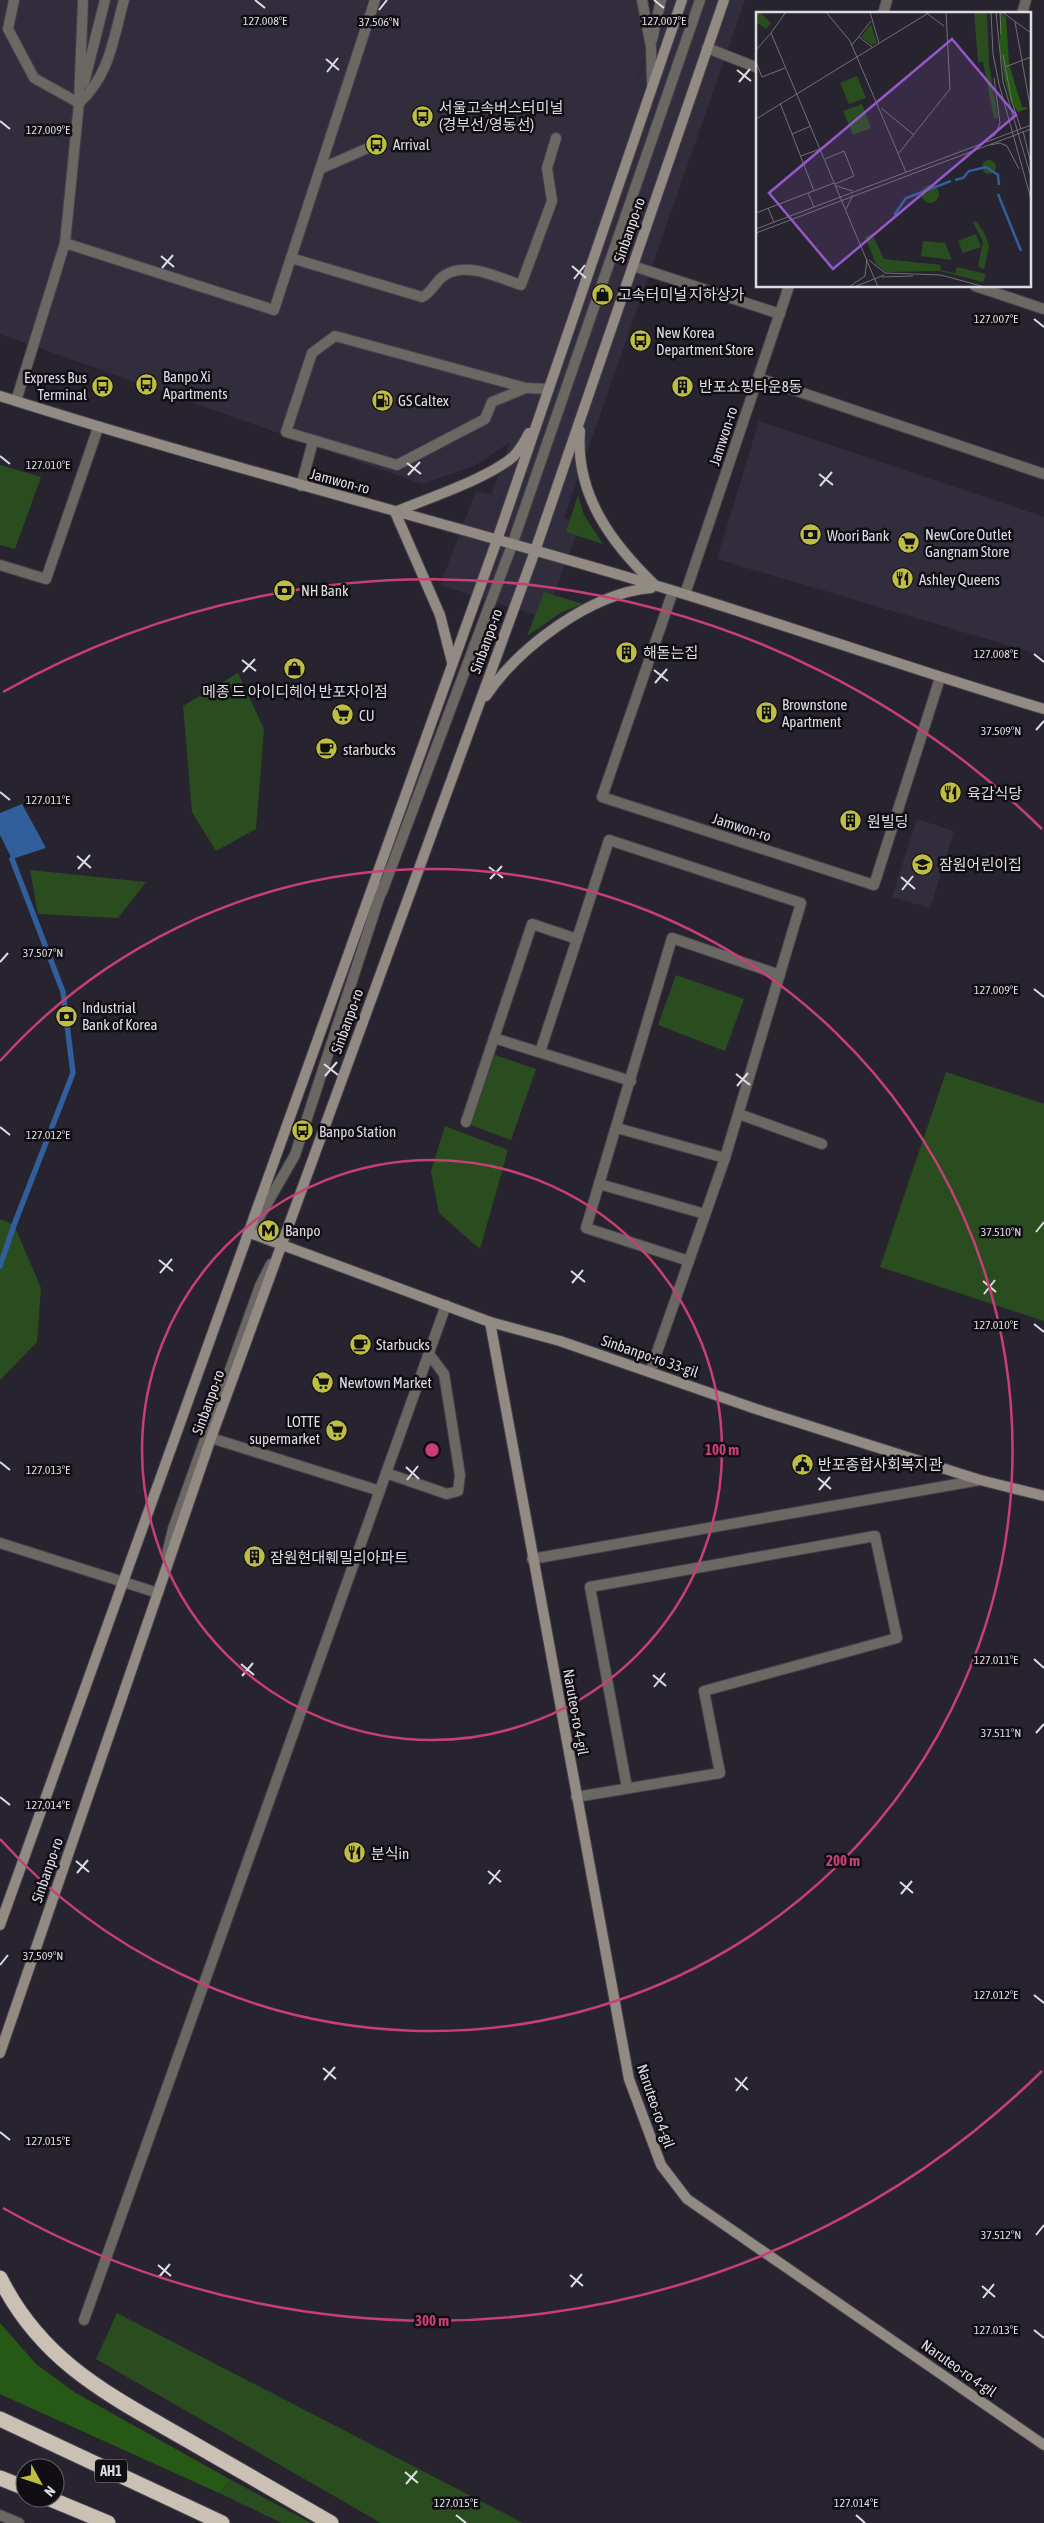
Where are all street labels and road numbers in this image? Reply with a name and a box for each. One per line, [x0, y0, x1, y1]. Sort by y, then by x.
street label: Sinbanpo-ro [610, 195, 648, 265]
street label: Jamwon-ro [706, 404, 740, 468]
street label: Jamwon-ro [308, 465, 372, 497]
street label: Sinbanpo-ro [466, 606, 506, 676]
street label: Jamwon-ro [710, 810, 774, 844]
street label: Sinbanpo-ro [327, 986, 367, 1056]
street label: Sinbanpo-ro 33-gil [599, 1331, 701, 1381]
street label: Sinbanpo-ro [188, 1367, 228, 1437]
street label: Naruteo-ro 4-gil [560, 1667, 592, 1757]
street label: Sinbanpo-ro [28, 1835, 66, 1905]
street label: Naruteo-ro 4-gil [634, 2062, 678, 2150]
street label: Naruteo-ro 4-gil [918, 2336, 1000, 2400]
road number: AH1 [95, 2460, 127, 2482]

